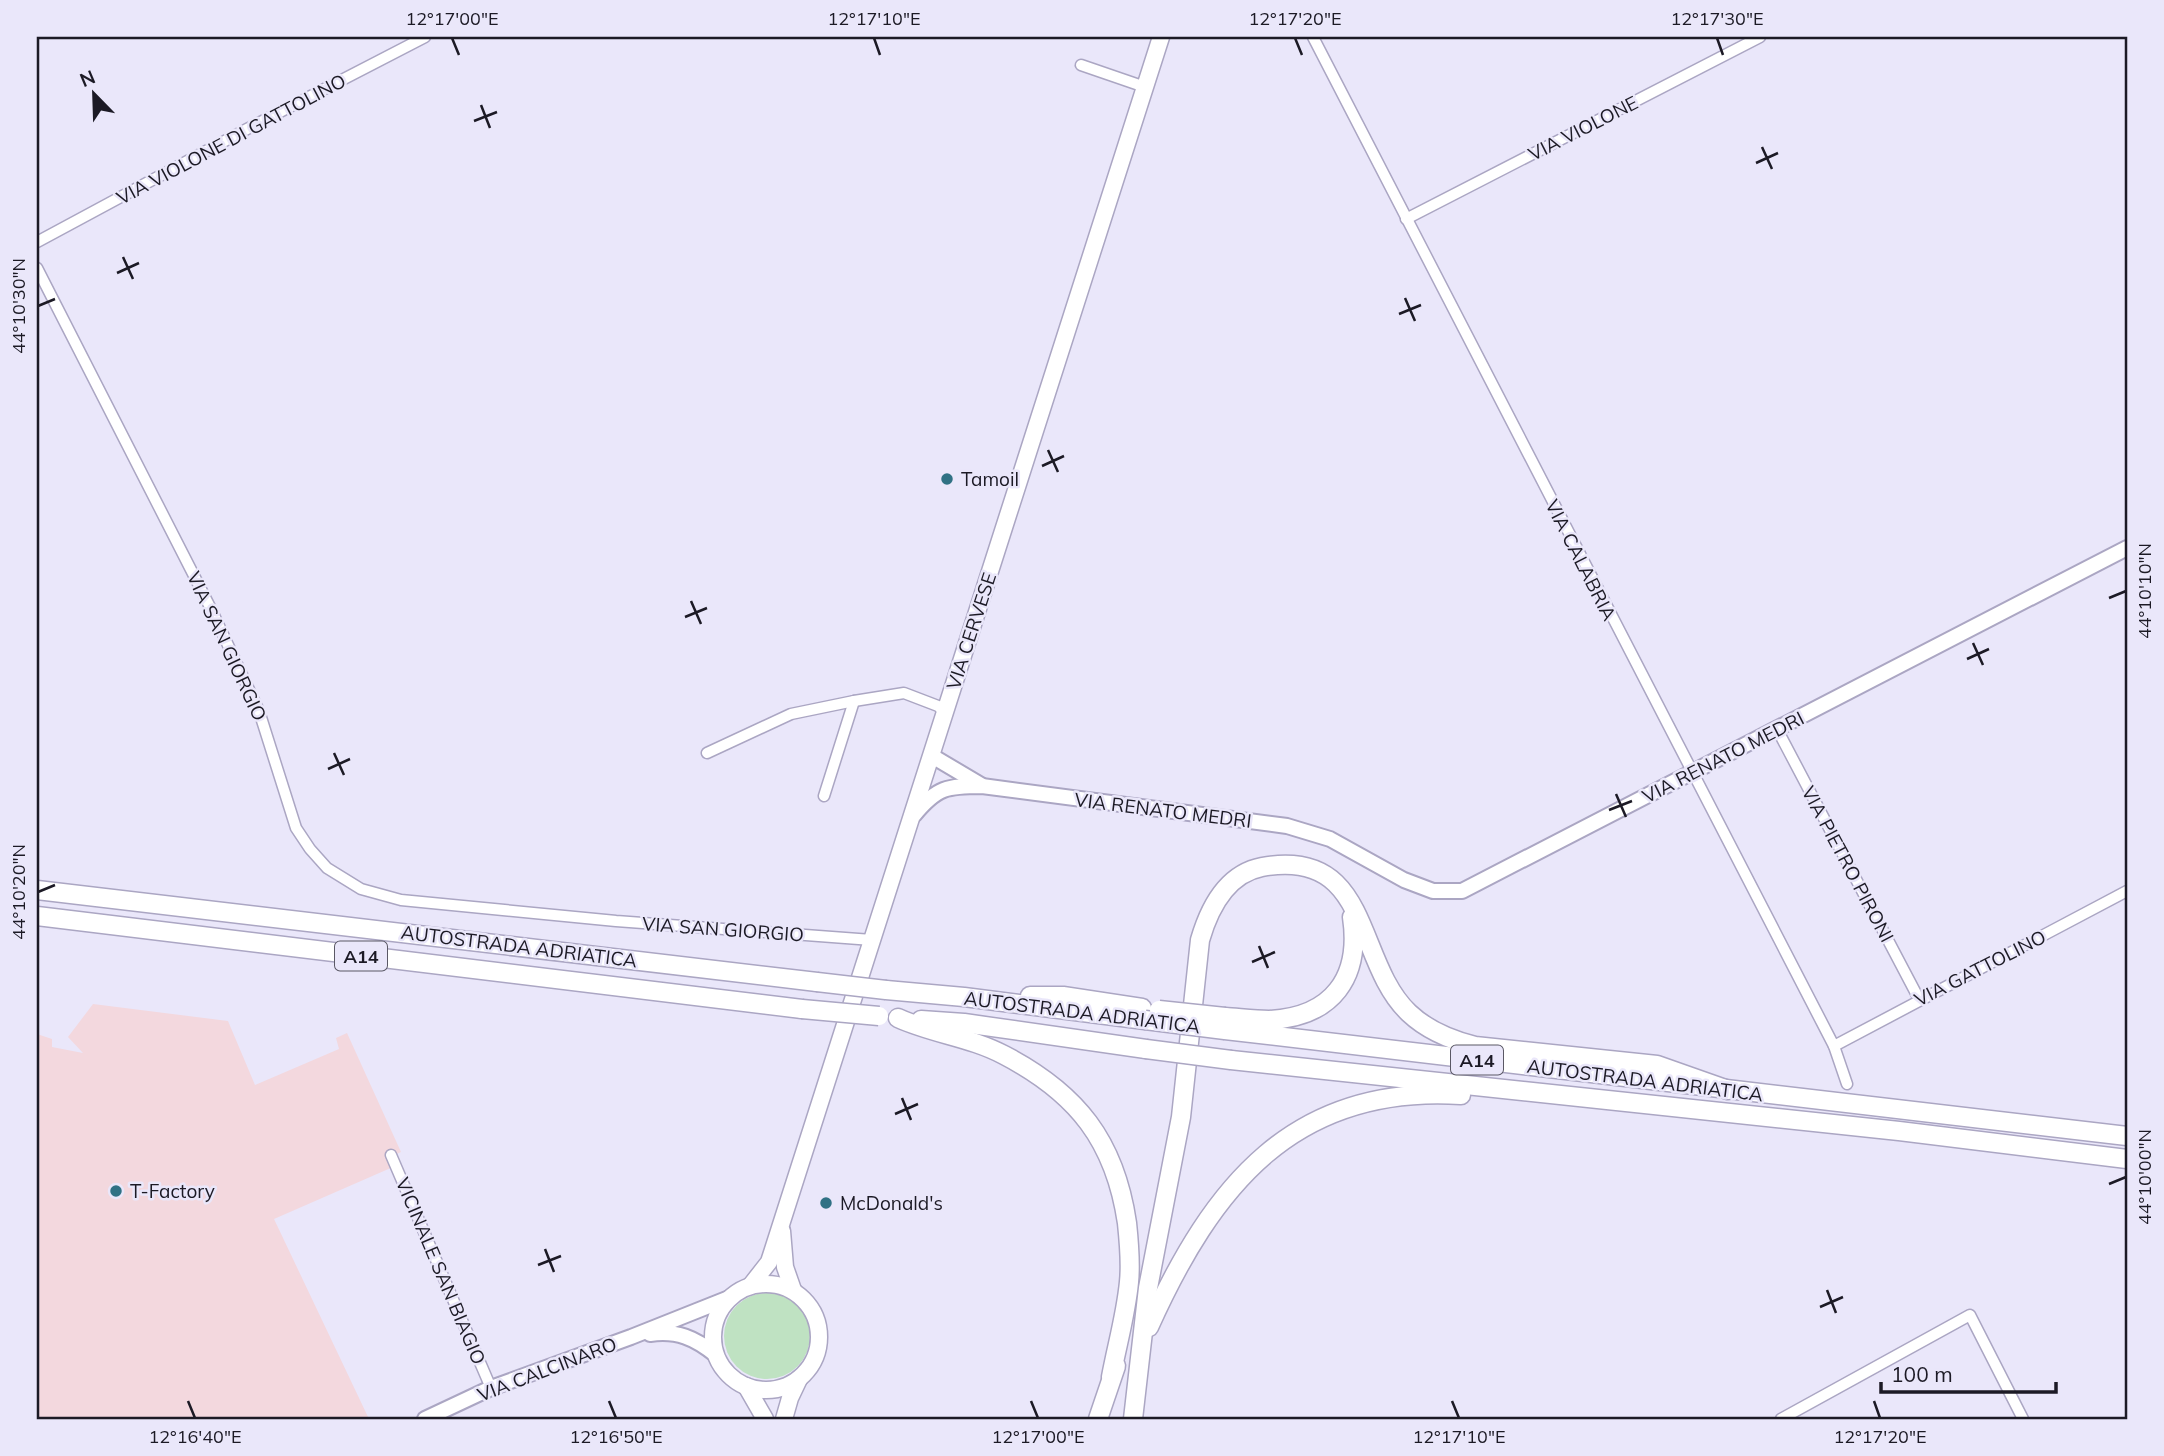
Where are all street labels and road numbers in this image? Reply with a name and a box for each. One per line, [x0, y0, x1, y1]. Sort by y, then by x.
street label: VIA VIOLONE DI GATTOLINO [112, 68, 350, 210]
street label: VIA VIOLONE [1524, 90, 1642, 166]
street label: VIA CALABRIA [1540, 495, 1622, 625]
street label: VIA SAN GIORGIO [182, 567, 272, 725]
street label: VIA CERVESE [941, 570, 1001, 692]
street label: VIA RENATO MEDRI [1638, 706, 1808, 808]
street label: VIA PIETRO PIRONI [1797, 782, 1899, 946]
street label: VIA RENATO MEDRI [1073, 787, 1253, 833]
street label: VIA SAN GIORGIO [641, 911, 805, 947]
street label: AUTOSTRADA ADRIATICA [400, 920, 638, 972]
street label: VIA GATTOLINO [1910, 924, 2050, 1012]
road number: A14 [335, 942, 387, 971]
street label: AUTOSTRADA ADRIATICA [963, 986, 1201, 1038]
road number: A14 [1451, 1045, 1503, 1074]
street label: AUTOSTRADA ADRIATICA [1526, 1054, 1764, 1106]
street label: VICINALE SAN BIAGIO [391, 1174, 491, 1368]
street label: VIA CALCINARO [474, 1331, 620, 1407]

